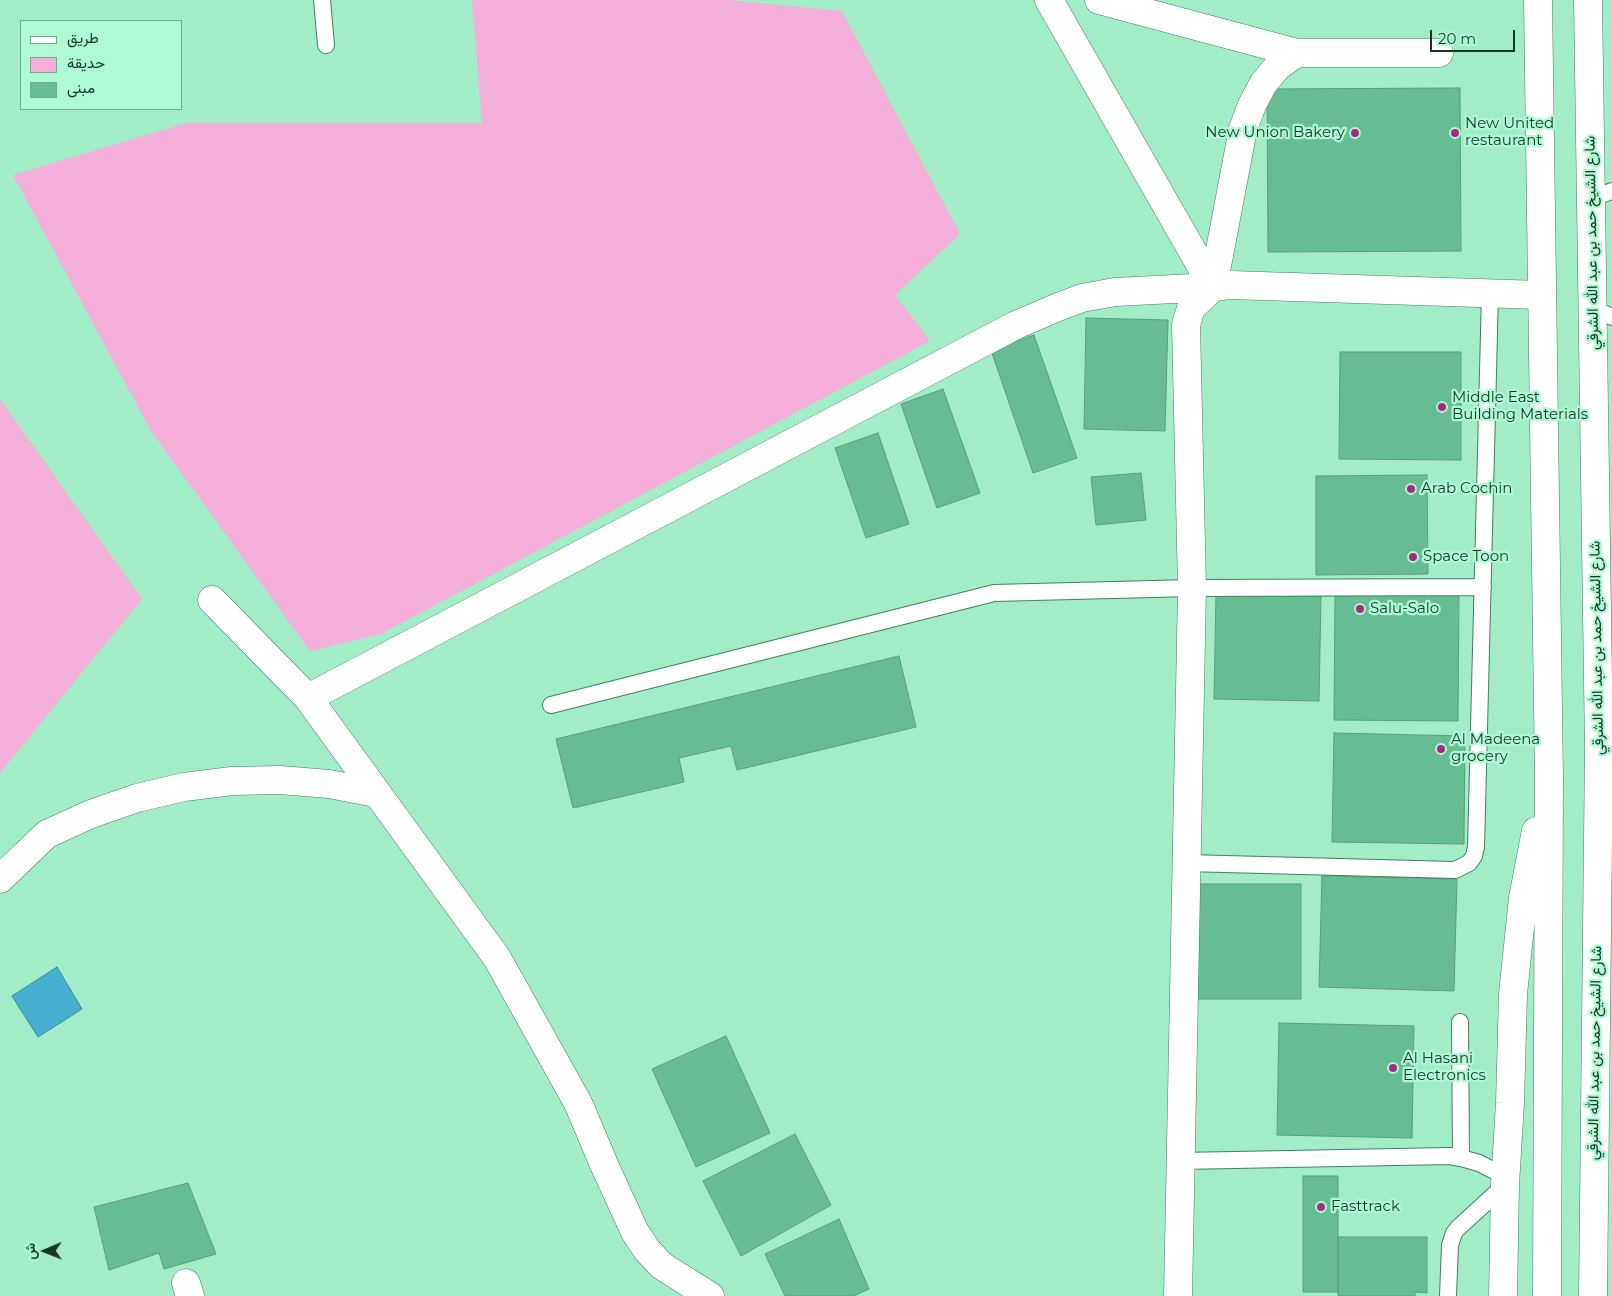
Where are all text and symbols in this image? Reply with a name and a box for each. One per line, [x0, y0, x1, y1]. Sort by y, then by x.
legend [20, 20, 182, 110]
scale bar [1432, 20, 1517, 52]
text: طريق [67, 28, 99, 47]
text: 20 m [1438, 29, 1476, 48]
text: حديقة [67, 53, 105, 72]
text: مبنى [67, 78, 95, 97]
place label: New United restaurant [1465, 115, 1554, 150]
place label: New Union Bakery [1205, 124, 1345, 142]
marker: New Union Bakery [1349, 127, 1361, 139]
marker: New United restaurant [1449, 127, 1461, 139]
street label: شارع الشيخ حمد بن عبد الله الشرقي [1581, 136, 1603, 350]
place label: Middle East Building Materials [1452, 389, 1588, 424]
marker: Middle East Building Materials [1436, 401, 1448, 413]
place label: Arab Cochin [1421, 480, 1512, 498]
marker: Arab Cochin [1405, 483, 1417, 495]
street label: شارع الشيخ حمد بن عبد الله الشرقي [1586, 541, 1608, 755]
place label: Space Toon [1423, 548, 1509, 566]
marker: Space Toon [1407, 551, 1419, 563]
place label: Salu-Salo [1370, 600, 1439, 618]
marker: Salu-Salo [1354, 603, 1366, 615]
place label: Al Madeena grocery [1451, 731, 1540, 766]
marker: Al Madeena grocery [1435, 743, 1447, 755]
street label: شارع الشيخ حمد بن عبد الله الشرقي [1584, 946, 1606, 1160]
place label: Al Hasani Electronics [1403, 1050, 1486, 1085]
marker: Al Hasani Electronics [1387, 1062, 1399, 1074]
place label: Fasttrack [1331, 1198, 1400, 1216]
marker: Fasttrack [1315, 1201, 1327, 1213]
north arrow [20, 1226, 70, 1276]
text: ش [21, 1243, 39, 1260]

